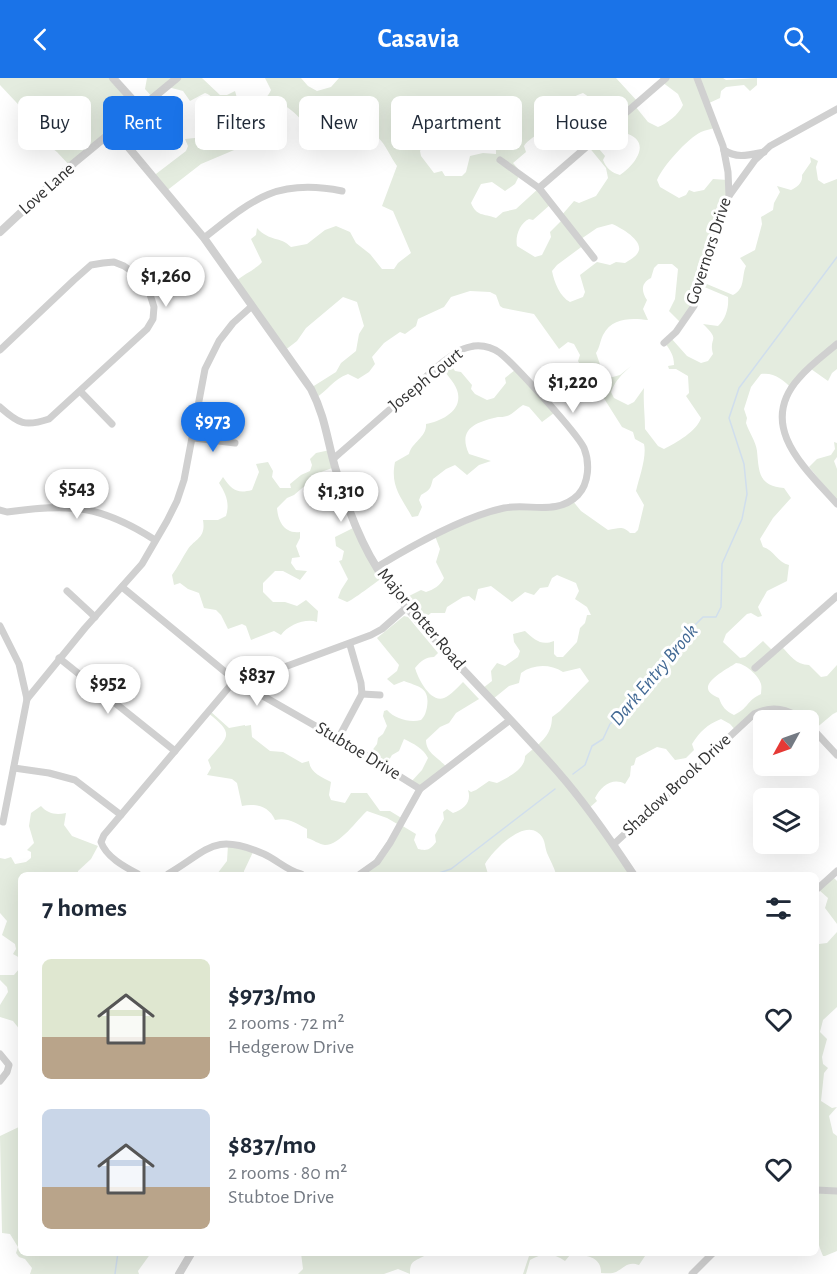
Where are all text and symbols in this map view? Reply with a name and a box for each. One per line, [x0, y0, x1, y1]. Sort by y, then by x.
icon: back [24, 23, 57, 56]
icon: search [780, 23, 813, 56]
text: Casavia [377, 25, 460, 52]
chip: Buy [18, 96, 91, 150]
chip: Rent [103, 96, 183, 150]
chip: Filters [195, 96, 287, 150]
chip: New [299, 96, 379, 150]
chip: Apartment [391, 96, 522, 150]
chip: House [534, 96, 628, 150]
street label: Love Lane [16, 160, 78, 218]
street label: Governors Drive [683, 195, 735, 307]
pin: $1,260 [117, 257, 215, 308]
text: $1,260 [141, 266, 191, 286]
street label: Joseph Court [386, 345, 466, 415]
pin: $1,220 [524, 363, 622, 414]
text: $1,220 [548, 372, 598, 392]
pin: $973 [177, 402, 249, 453]
text: $973 [195, 411, 231, 431]
pin: $543 [41, 469, 113, 520]
pin: $1,310 [292, 472, 390, 523]
text: $543 [59, 478, 95, 498]
text: $1,310 [317, 481, 365, 501]
street label: Major Potter Road [374, 565, 468, 673]
water label: Dark Entry Brook [606, 621, 702, 729]
pin: $837 [221, 656, 293, 707]
pin: $952 [72, 664, 144, 715]
text: $837 [239, 665, 275, 685]
text: $952 [90, 673, 126, 693]
north arrow [753, 710, 819, 776]
map controls [753, 710, 819, 854]
street label: Stubtoe Drive [312, 719, 404, 783]
street label: Shadow Brook Drive [619, 730, 735, 840]
button: layers [753, 788, 819, 854]
icon: filters [762, 892, 795, 925]
text: 7 homes [42, 895, 127, 921]
text: $973/mo [228, 982, 316, 1008]
icon: home [90, 983, 162, 1055]
icon: heart [762, 1003, 795, 1036]
text: 2 rooms · 72 m² [228, 1013, 345, 1033]
text: Hedgerow Drive [228, 1037, 354, 1057]
text: $837/mo [228, 1132, 316, 1158]
icon: home [90, 1133, 162, 1205]
icon: heart [762, 1153, 795, 1186]
text: 2 rooms · 80 m² [228, 1163, 347, 1183]
text: Stubtoe Drive [228, 1187, 334, 1207]

